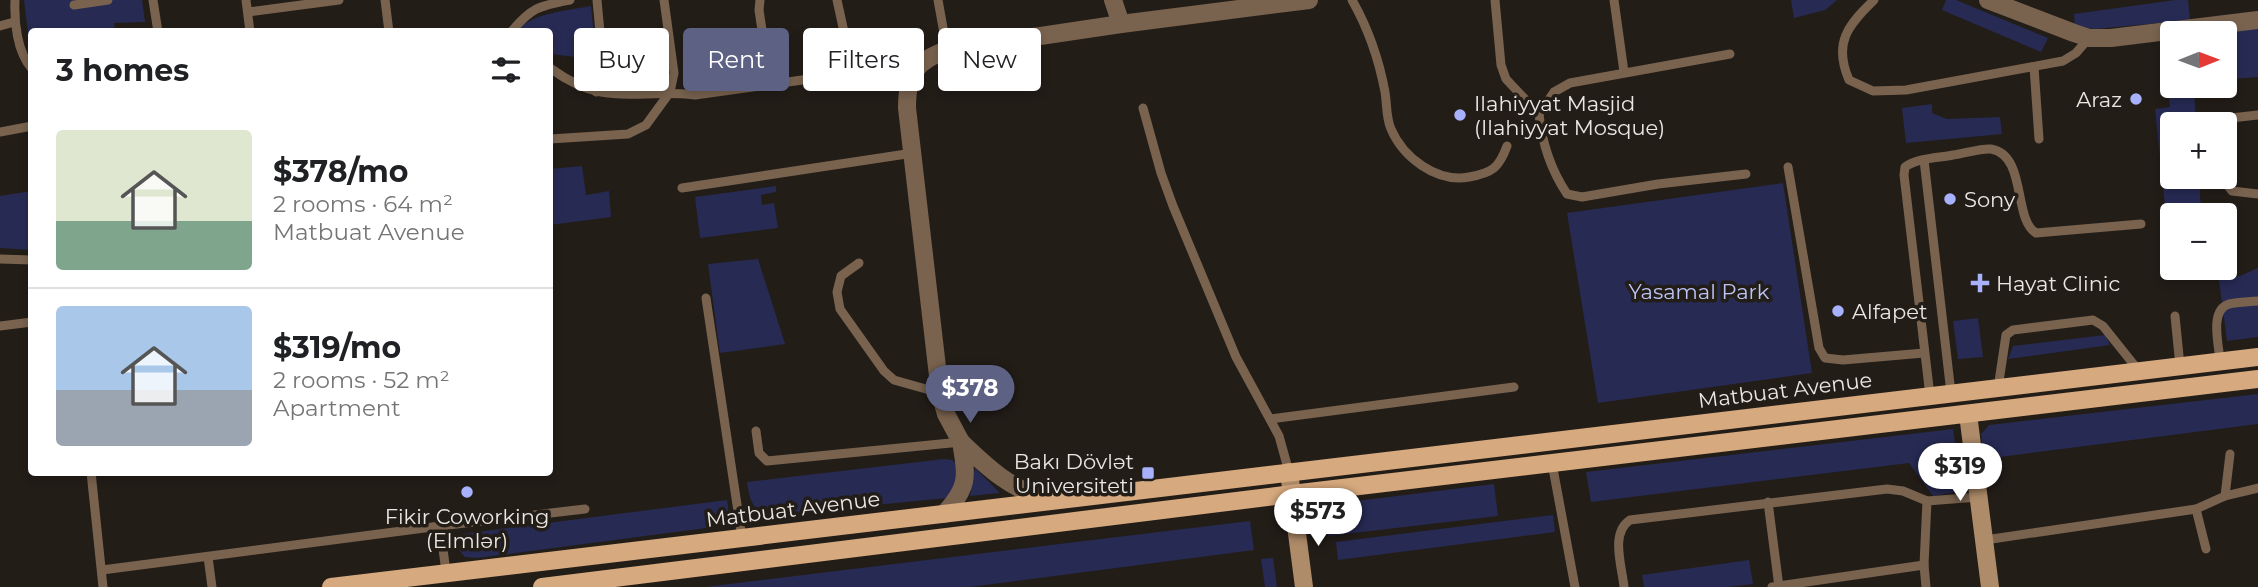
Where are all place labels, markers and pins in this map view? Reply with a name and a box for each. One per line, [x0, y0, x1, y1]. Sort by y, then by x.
place label: Araz [2076, 87, 2122, 112]
place label: Ilahiyyat Masjid (Ilahiyyat Mosque) [1474, 91, 1665, 140]
marker: Araz [2128, 91, 2144, 107]
marker: Ilahiyyat Masjid (Ilahiyyat Mosque) [1452, 107, 1468, 123]
place label: Sony [1964, 187, 2016, 212]
marker: Sony [1942, 191, 1958, 207]
place label: Hayat Clinic [1996, 271, 2120, 296]
marker: Hayat Clinic [1970, 273, 1990, 293]
place label: Alfapet [1852, 299, 1927, 324]
marker: Alfapet [1830, 303, 1846, 319]
pin: $378 [929, 366, 1011, 425]
pin: $319 [1919, 444, 2001, 503]
place label: Bakı Dövlət Universiteti [1014, 449, 1134, 498]
marker: Bakı Dövlət Universiteti [1140, 465, 1156, 481]
marker: Fikir Coworking (Elmlər) [459, 484, 475, 500]
pin: $573 [1277, 489, 1359, 548]
place label: Fikir Coworking (Elmlər) [385, 504, 549, 553]

